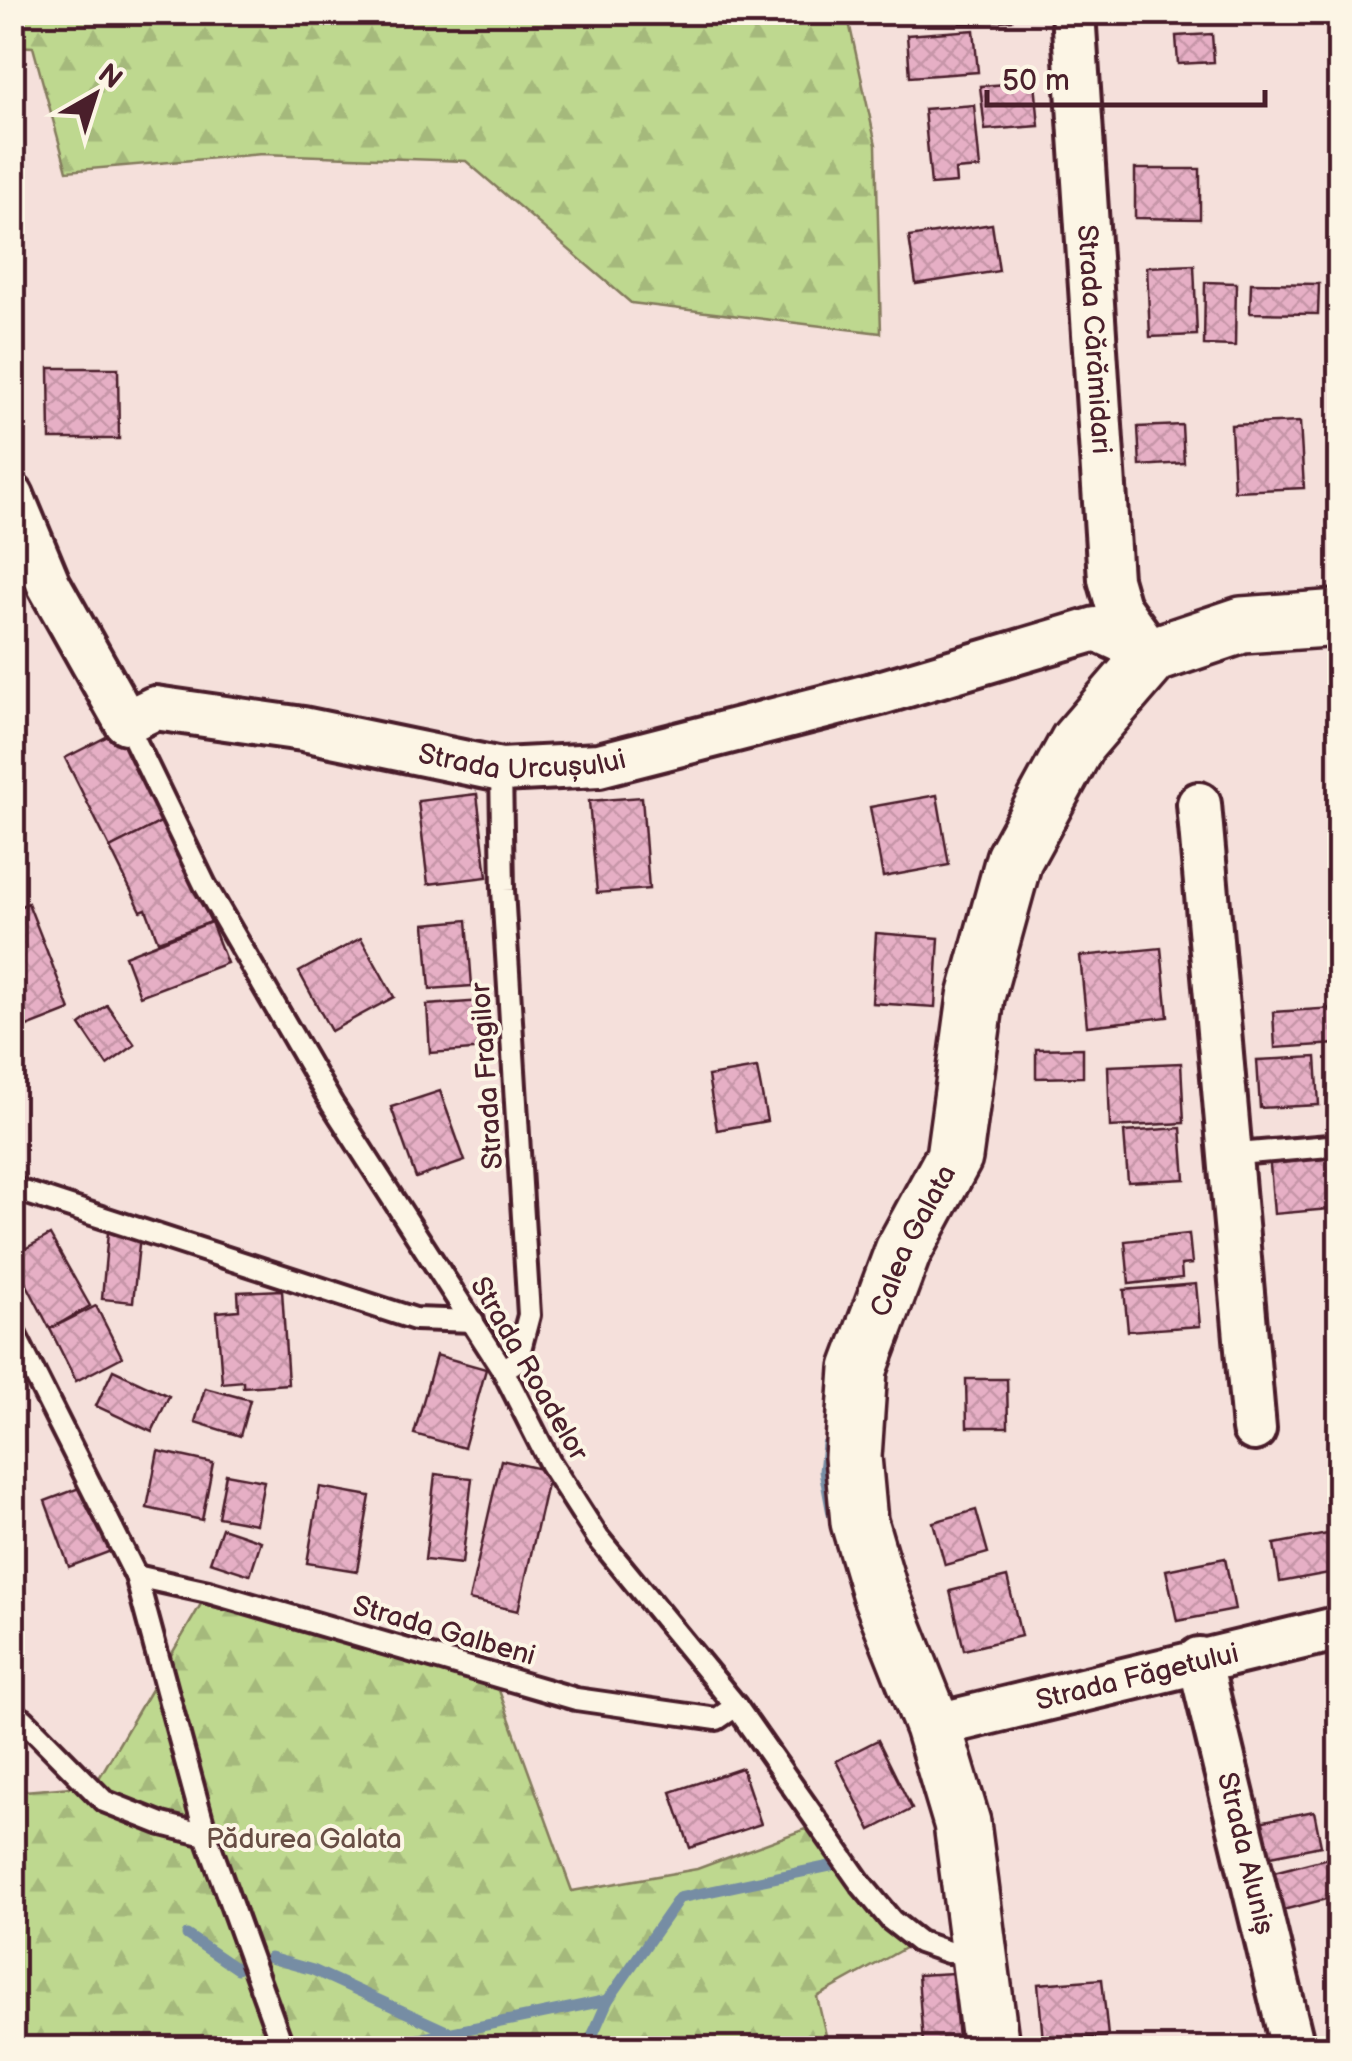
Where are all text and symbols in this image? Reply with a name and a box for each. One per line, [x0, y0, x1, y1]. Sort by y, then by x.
north arrow [45, 45, 145, 145]
scale bar [987, 45, 1264, 107]
text: N [91, 57, 128, 96]
text: 50 m [1002, 63, 1070, 99]
street label: Strada Cărămidari [1070, 223, 1118, 455]
street label: Strada Urcușului [416, 737, 629, 787]
street label: Strada Fragilor [464, 981, 510, 1171]
street label: Calea Galata [863, 1159, 963, 1321]
street label: Strada Roadelor [463, 1271, 595, 1468]
street label: Strada Galbeni [349, 1589, 539, 1673]
street label: Strada Făgetului [1032, 1637, 1242, 1717]
street label: Strada Aluniș [1210, 1769, 1281, 1938]
park label: Pădurea Galata [206, 1823, 402, 1856]

